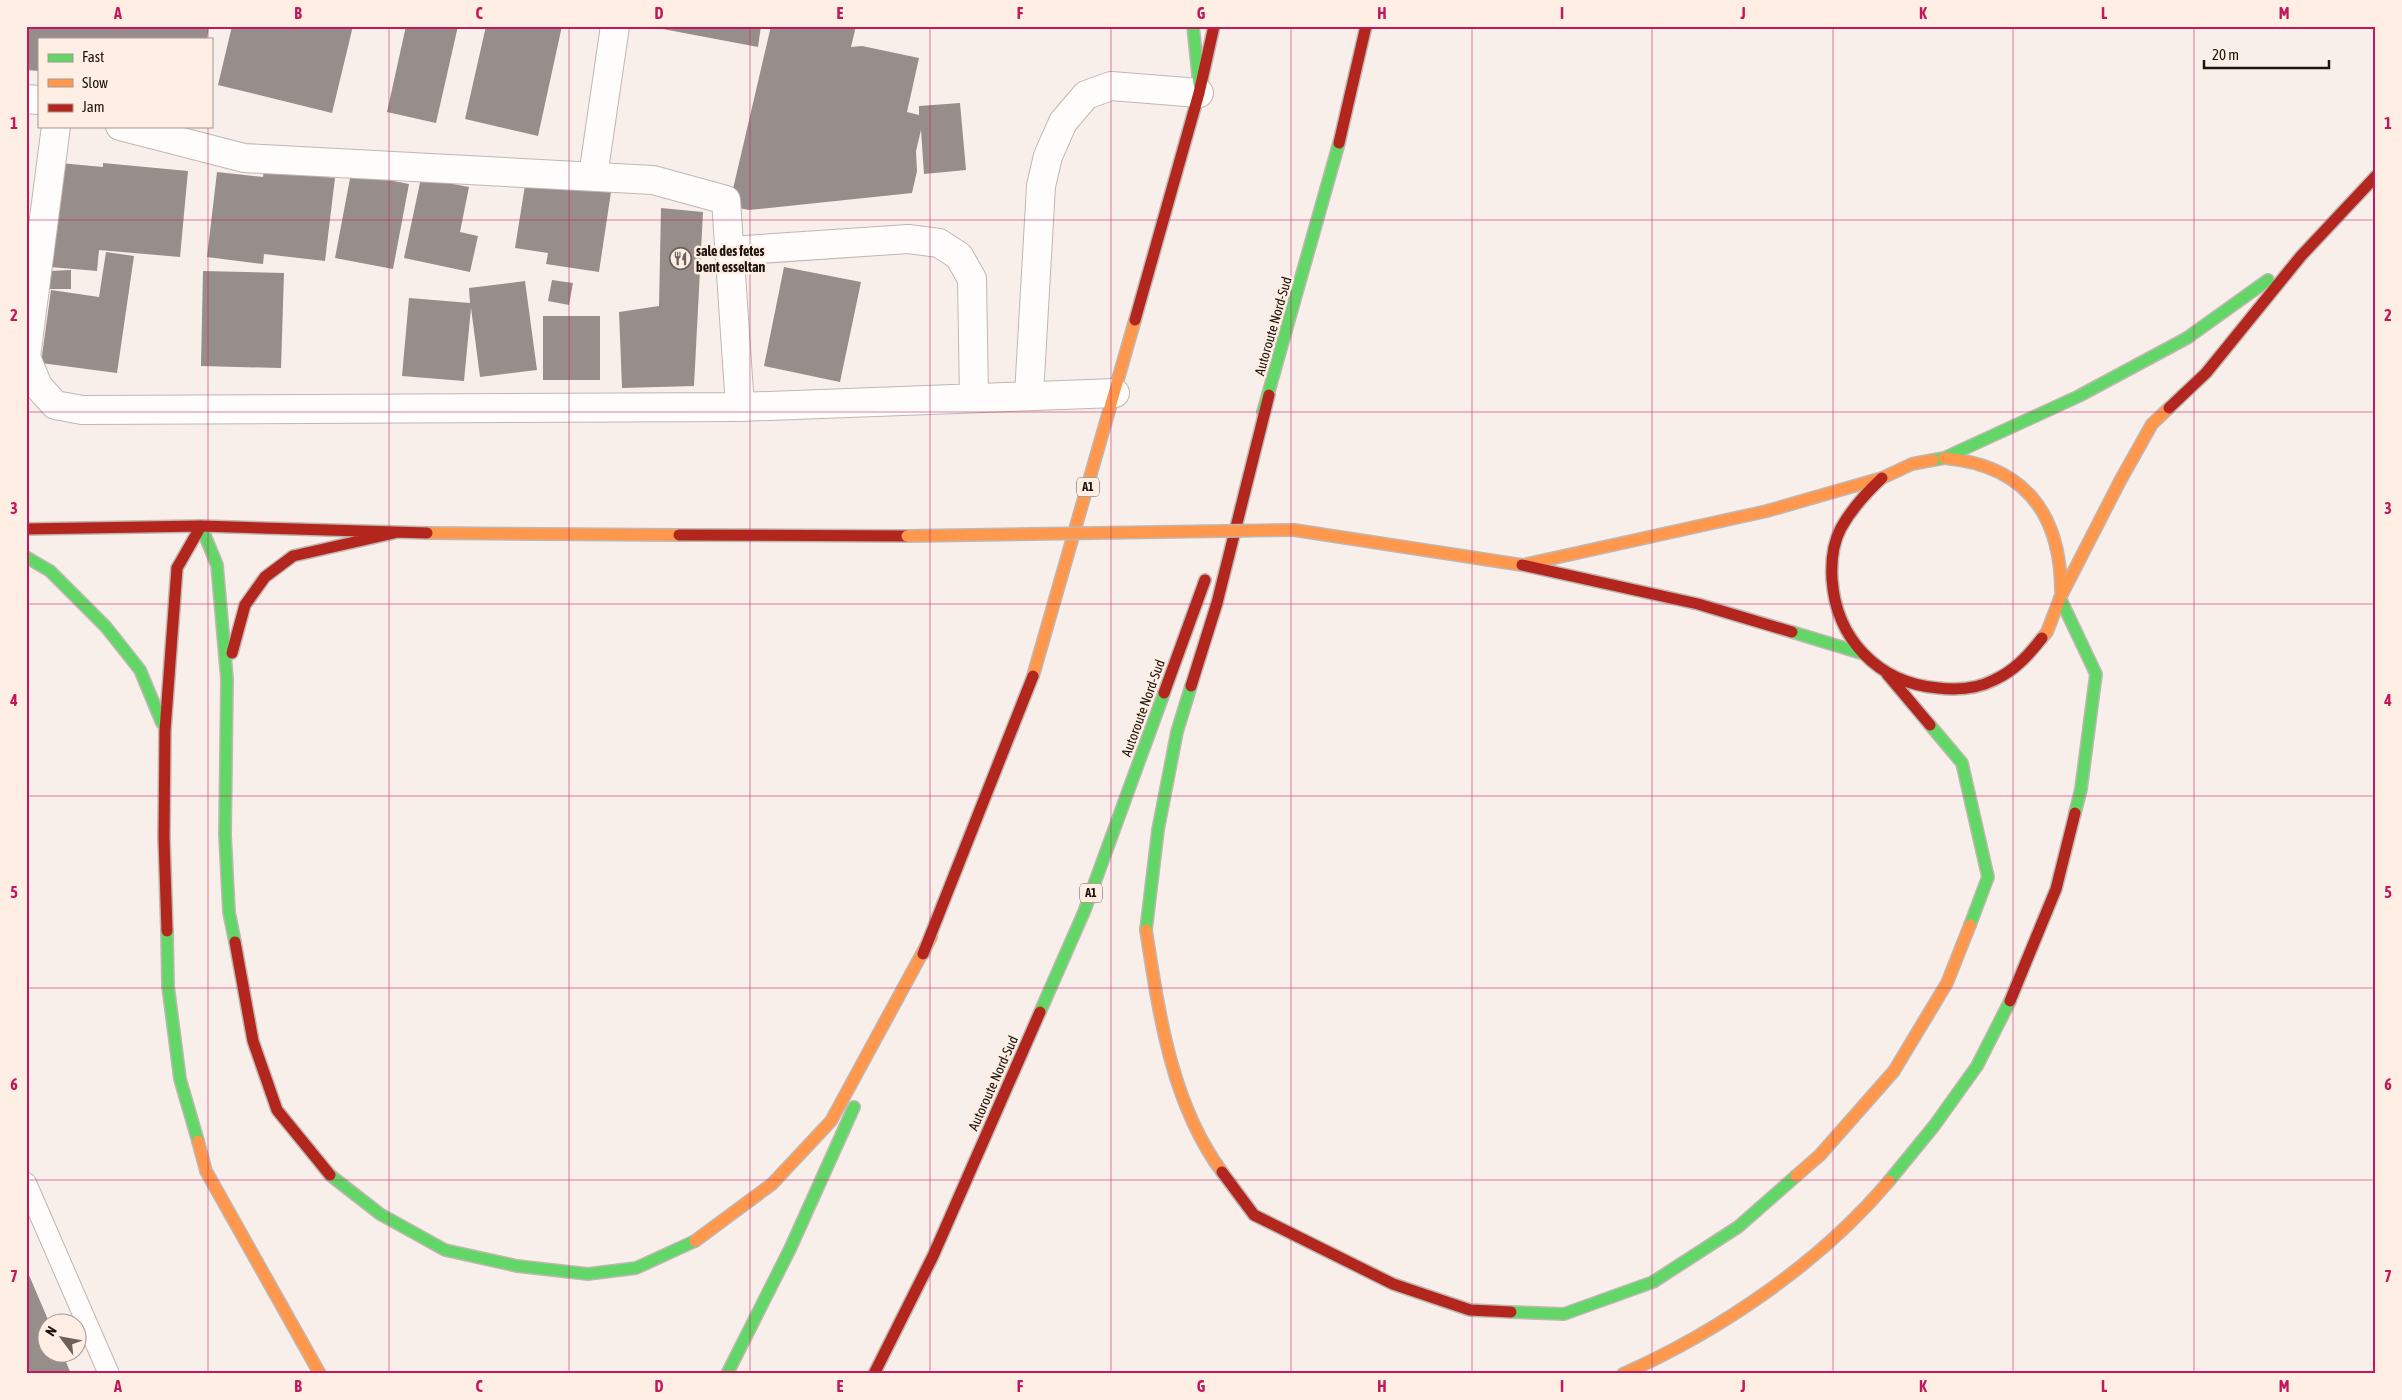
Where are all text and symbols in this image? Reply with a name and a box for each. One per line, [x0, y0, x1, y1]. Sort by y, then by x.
text: A [113, 4, 122, 22]
text: B [294, 4, 302, 22]
text: C [475, 4, 483, 22]
text: D [655, 4, 664, 22]
text: E [837, 4, 844, 22]
text: F [1017, 4, 1024, 22]
text: G [1197, 4, 1206, 22]
text: H [1377, 4, 1387, 22]
text: I [1560, 4, 1564, 22]
text: J [1739, 4, 1746, 22]
text: K [1919, 4, 1927, 22]
text: L [2101, 4, 2108, 22]
text: M [2279, 4, 2289, 22]
legend [38, 38, 212, 128]
scale bar [2204, 38, 2330, 70]
text: 20 m [2212, 46, 2239, 63]
text: Fast [82, 48, 104, 65]
text: Slow [82, 74, 108, 91]
text: Jam [82, 98, 105, 115]
text: 1 [10, 114, 18, 132]
text: 1 [2384, 114, 2392, 132]
place label: sale des fetes bent esseltan [696, 243, 766, 275]
restaurant icon: sale des fetes bent esseltan [668, 247, 692, 271]
street label: Autoroute Nord-Sud [1251, 275, 1295, 377]
text: 2 [10, 306, 18, 324]
text: 2 [2384, 306, 2392, 324]
road number: A1 [1077, 478, 1099, 497]
text: 3 [10, 499, 18, 517]
text: 3 [2384, 499, 2392, 517]
street label: Autoroute Nord-Sud [1118, 657, 1168, 759]
text: 4 [9, 691, 18, 709]
text: 4 [2383, 691, 2392, 709]
text: 5 [10, 883, 18, 901]
text: 5 [2384, 883, 2392, 901]
road number: A1 [1080, 884, 1102, 902]
street label: Autoroute Nord-Sud [965, 1033, 1021, 1133]
text: 6 [10, 1075, 18, 1093]
text: 6 [2384, 1075, 2392, 1093]
text: 7 [10, 1267, 18, 1285]
text: 7 [2384, 1267, 2392, 1285]
north arrow [38, 1312, 88, 1362]
text: N [42, 1323, 60, 1339]
text: A [113, 1377, 122, 1395]
text: B [294, 1377, 302, 1395]
text: C [475, 1377, 483, 1395]
text: D [655, 1377, 664, 1395]
text: E [837, 1377, 844, 1395]
text: F [1017, 1377, 1024, 1395]
text: G [1197, 1377, 1206, 1395]
text: H [1377, 1377, 1387, 1395]
text: I [1560, 1377, 1564, 1395]
text: J [1739, 1377, 1746, 1395]
text: K [1919, 1377, 1927, 1395]
text: L [2101, 1377, 2108, 1395]
text: M [2279, 1377, 2289, 1395]

